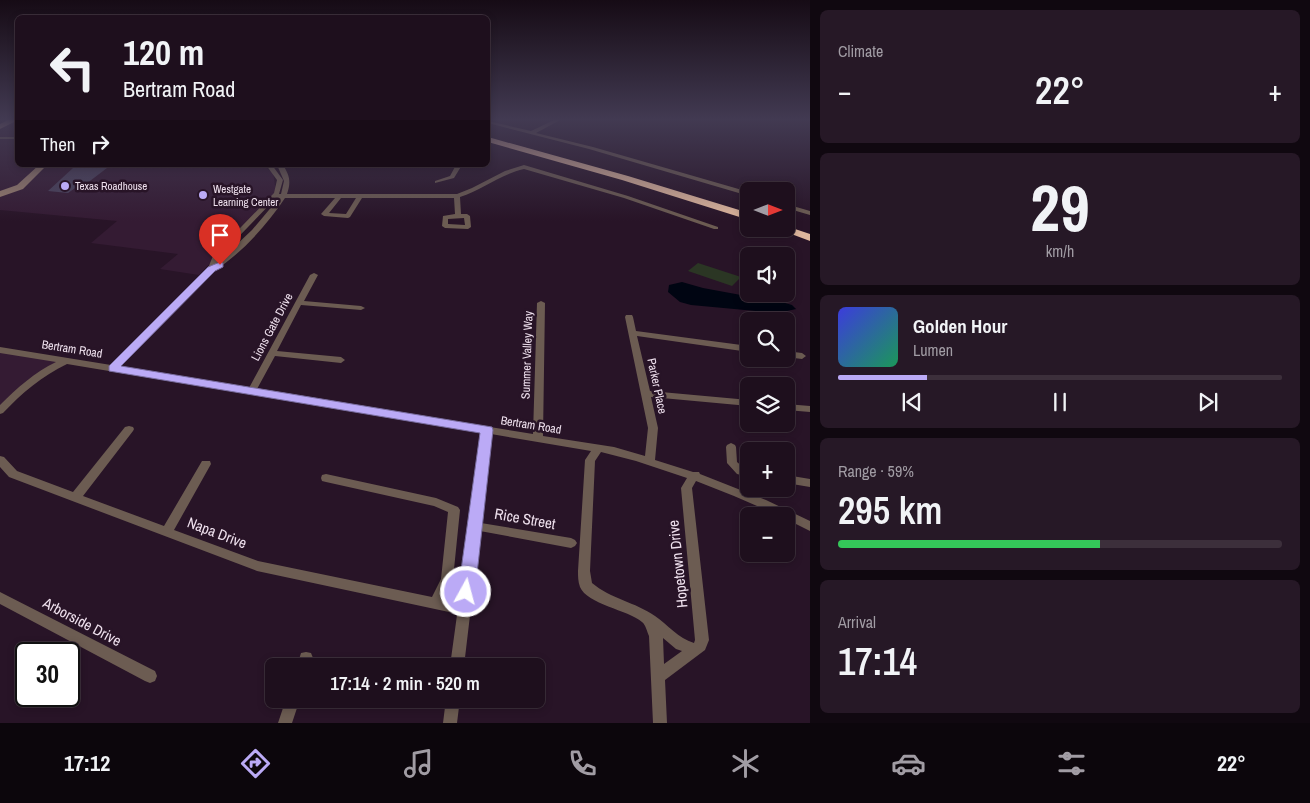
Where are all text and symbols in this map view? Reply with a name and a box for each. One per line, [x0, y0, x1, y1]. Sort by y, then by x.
text: 120 m [123, 29, 204, 76]
icon: left [40, 35, 105, 100]
text: Climate [838, 40, 883, 62]
text: 22° [1035, 65, 1085, 116]
text: − [838, 72, 851, 110]
text: + [1269, 72, 1282, 110]
text: Bertram Road [123, 74, 235, 104]
icon: right [86, 130, 114, 158]
text: Then [40, 131, 76, 157]
text: 29 [1030, 164, 1090, 251]
place label: Texas Roadhouse [75, 179, 147, 193]
marker: Texas Roadhouse [59, 180, 71, 192]
place label: Westgate Learning Center [213, 182, 278, 209]
north arrow [740, 182, 795, 238]
map controls [740, 182, 795, 562]
marker: Westgate Learning Center [197, 189, 209, 201]
pin [199, 214, 241, 265]
icon: arrive [206, 221, 234, 249]
text: km/h [1046, 240, 1074, 262]
button: sound [740, 247, 795, 302]
street label: Lions Gate Drive [247, 290, 297, 364]
street label: Summer Valley Way [517, 311, 537, 399]
button: search [740, 312, 795, 367]
text: Golden Hour [913, 313, 1007, 339]
street label: Bertram Road [41, 336, 103, 362]
text: Lumen [913, 339, 953, 361]
street label: Parker Place [643, 357, 671, 415]
button: layers [740, 377, 795, 432]
icon: previous [898, 388, 926, 416]
icon: pause [1046, 388, 1074, 416]
icon: next [1194, 388, 1222, 416]
street label: Bertram Road [500, 412, 562, 438]
button: + [740, 442, 795, 497]
text: Range · 59% [838, 460, 914, 482]
text: 295 km [838, 485, 942, 536]
street label: Rice Street [493, 503, 558, 534]
button: − [740, 507, 795, 562]
street label: Napa Drive [184, 512, 250, 554]
street label: Hopetown Drive [662, 519, 693, 609]
position arrow [439, 565, 491, 617]
street label: Arborside Drive [38, 592, 125, 651]
text: Arrival [838, 611, 876, 633]
text: 17:14 [838, 636, 917, 687]
speed limit sign: 30 [15, 642, 80, 707]
text: 17:14 · 2 min · 520 m [330, 670, 480, 696]
icon: directions [238, 746, 273, 781]
icon: music [401, 746, 436, 781]
icon: phone [565, 746, 600, 781]
icon: climate [728, 746, 763, 781]
icon: car [891, 746, 926, 781]
icon: filters [1054, 746, 1089, 781]
text: 17:12 [64, 748, 110, 778]
text: 22° [1217, 748, 1246, 778]

